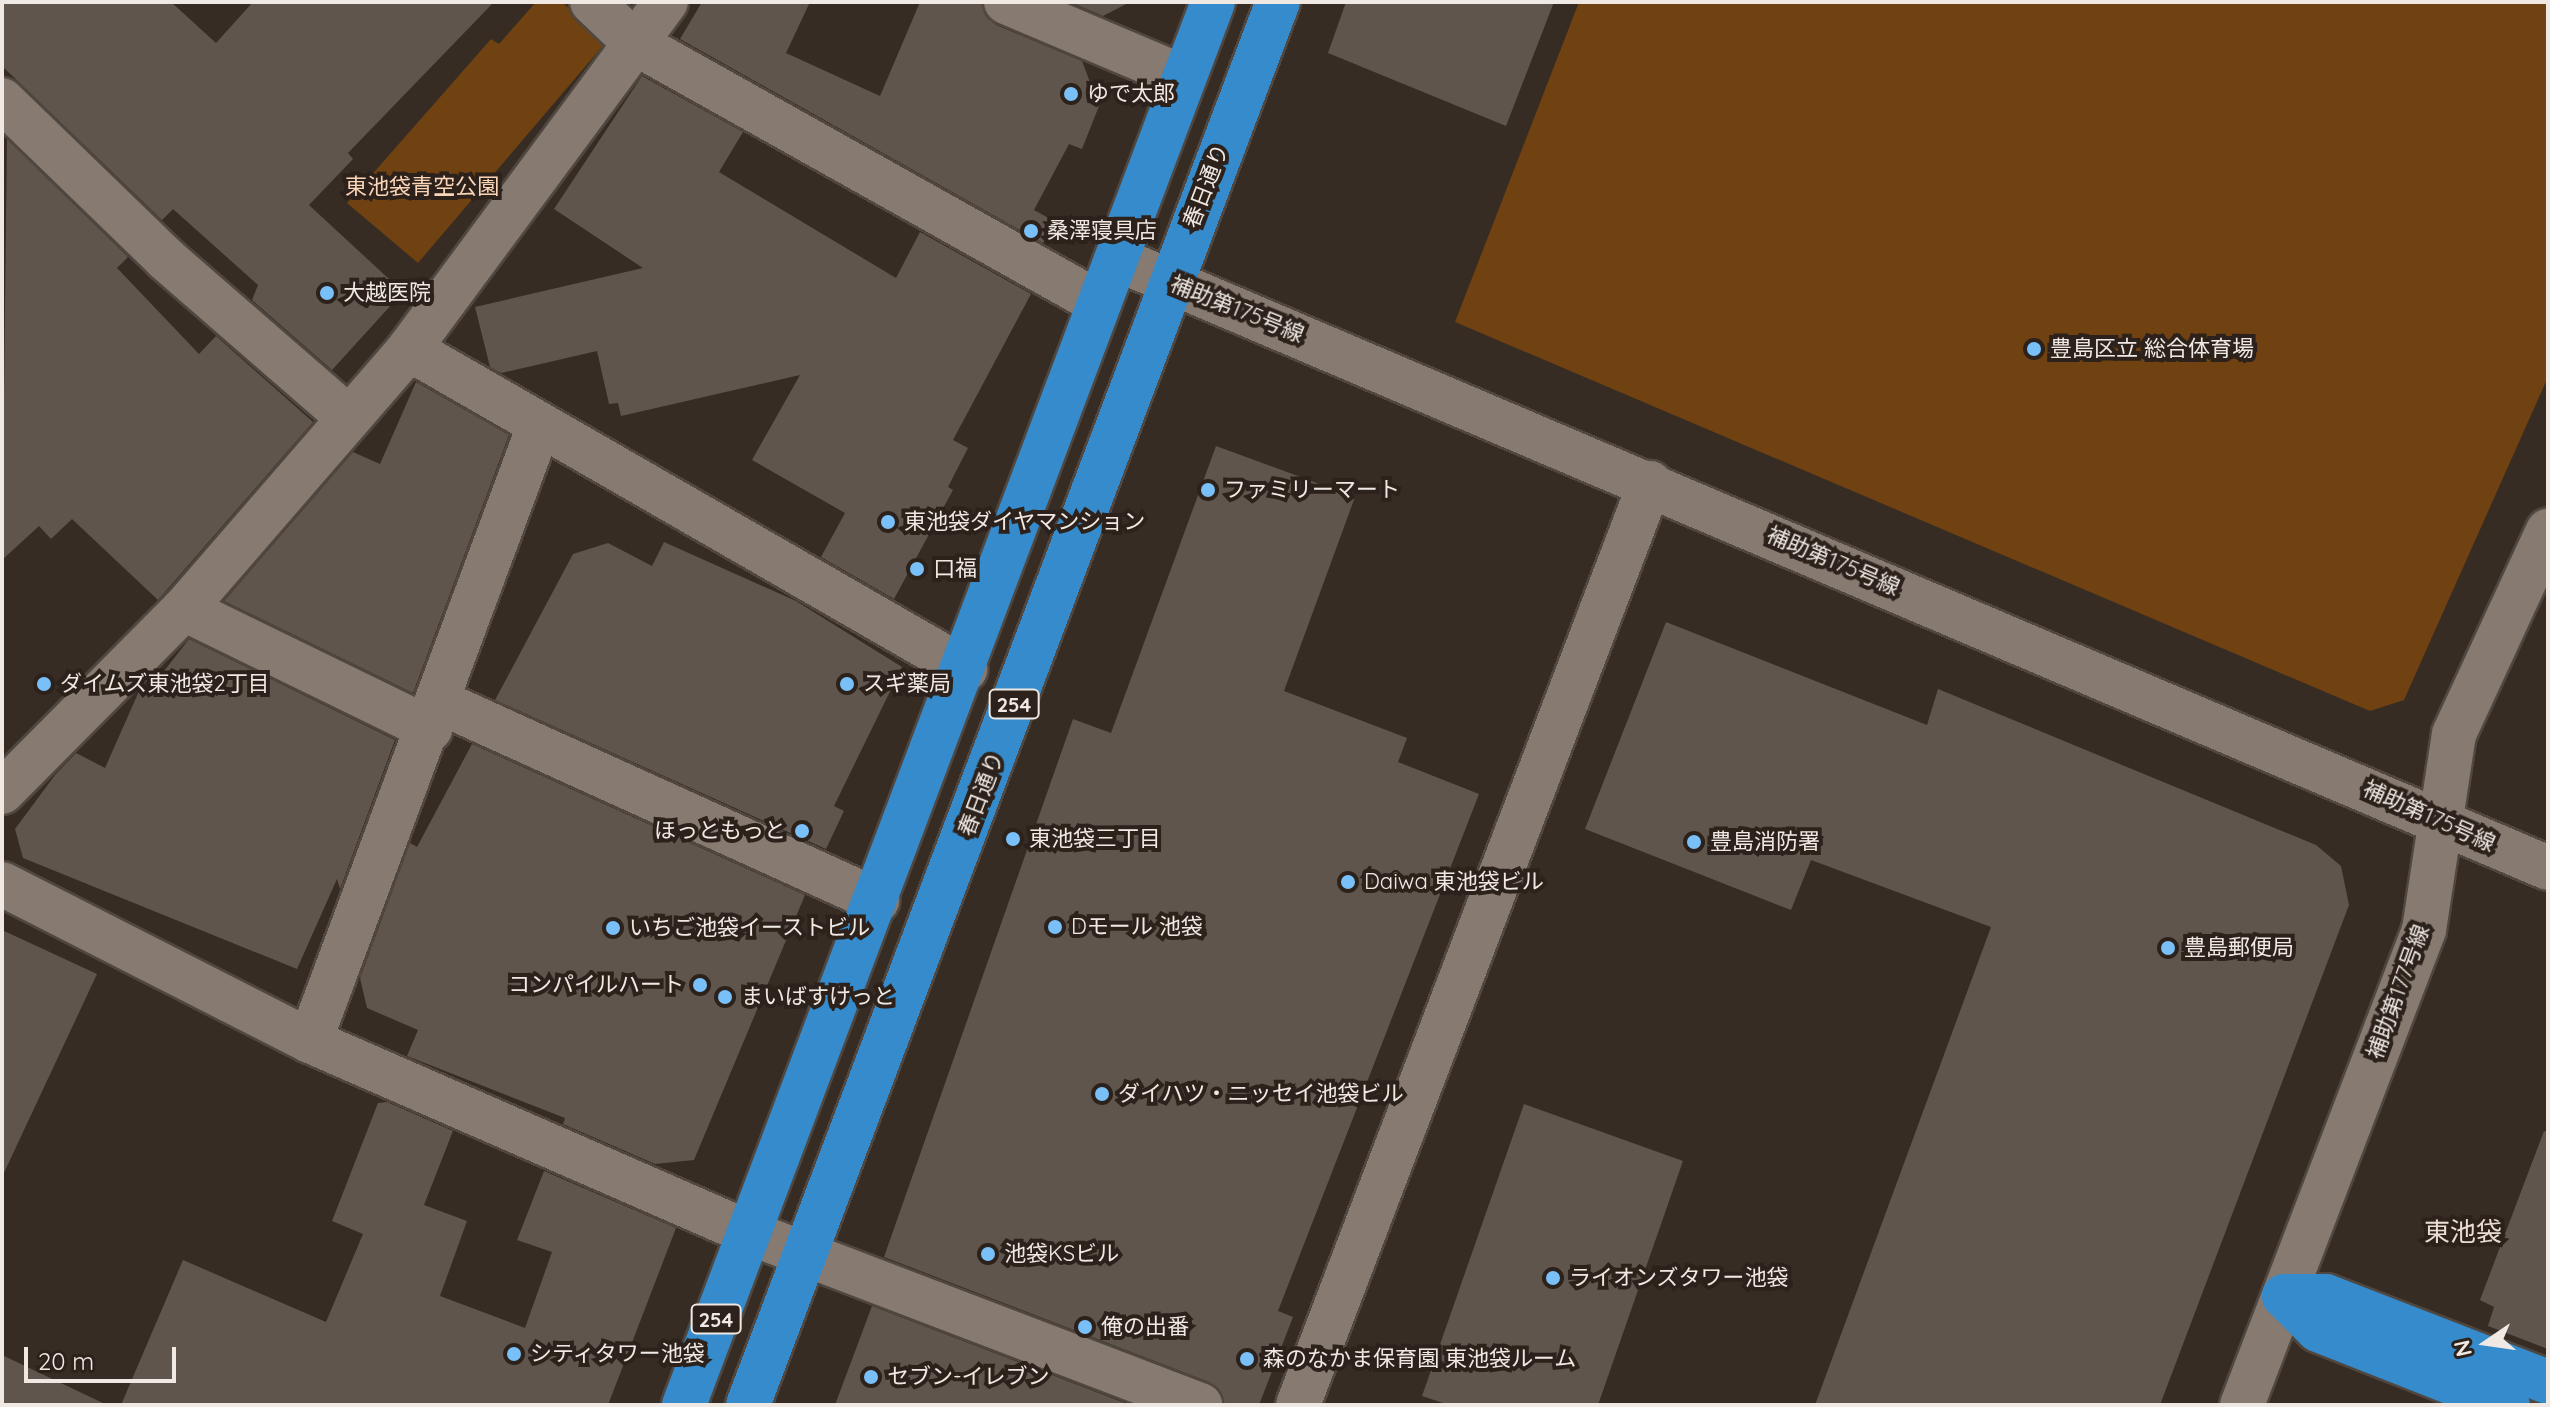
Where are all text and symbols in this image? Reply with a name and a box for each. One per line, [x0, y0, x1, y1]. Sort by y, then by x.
place label: ゆで太郎 [1087, 81, 1175, 107]
marker: ゆで太郎 [1062, 85, 1080, 103]
street label: 春日通り [1178, 140, 1234, 232]
park label: 東池袋青空公園 [345, 174, 499, 200]
place label: 桑澤寝具店 [1047, 218, 1157, 244]
marker: 桑澤寝具店 [1022, 222, 1040, 240]
street label: 補助第175号線 [1166, 270, 1308, 348]
place label: 大越医院 [343, 280, 431, 306]
marker: 大越医院 [318, 284, 336, 302]
place label: 豊島区立 総合体育場 [2050, 336, 2254, 362]
marker: 豊島区立 総合体育場 [2025, 340, 2043, 358]
place label: ファミリーマート [1224, 477, 1400, 503]
marker: ファミリーマート [1199, 481, 1217, 499]
place label: 東池袋ダイヤマンション [904, 509, 1146, 535]
marker: 東池袋ダイヤマンション [879, 513, 897, 531]
street label: 補助第175号線 [1763, 521, 1903, 601]
place label: 口福 [933, 556, 977, 582]
marker: 口福 [908, 560, 926, 578]
place label: ダイムズ東池袋2丁目 [60, 671, 270, 697]
place label: スギ薬局 [863, 671, 951, 697]
marker: ダイムズ東池袋2丁目 [35, 675, 53, 693]
marker: スギ薬局 [838, 675, 856, 693]
road number: 254 [988, 688, 1040, 720]
street label: 春日通り [953, 748, 1009, 840]
street label: 補助第175号線 [2359, 775, 2499, 857]
place label: ほっともっと [654, 818, 786, 844]
marker: ほっともっと [793, 822, 811, 840]
place label: 東池袋三丁目 [1029, 826, 1161, 852]
place label: 豊島消防署 [1710, 829, 1820, 855]
marker: 東池袋三丁目 [1004, 830, 1022, 848]
marker: 豊島消防署 [1685, 833, 1703, 851]
place label: Daiwa 東池袋ビル [1364, 869, 1544, 895]
marker: Daiwa 東池袋ビル [1339, 873, 1357, 891]
place label: Dモール 池袋 [1071, 914, 1203, 940]
place label: いちご池袋イーストビル [629, 915, 871, 941]
marker: Dモール 池袋 [1046, 918, 1064, 936]
marker: いちご池袋イーストビル [604, 919, 622, 937]
street label: 補助第177号線 [2362, 921, 2434, 1063]
place label: 豊島郵便局 [2184, 935, 2294, 961]
marker: 豊島郵便局 [2159, 939, 2177, 957]
place label: コンパイルハート [508, 972, 684, 998]
marker: コンパイルハート [691, 976, 709, 994]
place label: まいばすけっと [741, 984, 895, 1010]
marker: まいばすけっと [716, 988, 734, 1006]
place label: ダイハツ・ニッセイ池袋ビル [1118, 1081, 1404, 1107]
marker: ダイハツ・ニッセイ池袋ビル [1093, 1085, 1111, 1103]
district label: 東池袋 [2424, 1216, 2502, 1248]
place label: 池袋KSビル [1004, 1241, 1119, 1267]
marker: 池袋KSビル [979, 1245, 997, 1263]
place label: ライオンズタワー池袋 [1569, 1265, 1789, 1291]
marker: ライオンズタワー池袋 [1544, 1269, 1562, 1287]
road number: 254 [690, 1303, 742, 1335]
north arrow [2446, 1303, 2526, 1383]
place label: 俺の出番 [1101, 1314, 1189, 1340]
marker: 俺の出番 [1076, 1318, 1094, 1336]
scale bar [28, 1331, 180, 1381]
text: N [2447, 1337, 2478, 1359]
place label: シティタワー池袋 [530, 1341, 706, 1367]
marker: シティタワー池袋 [505, 1345, 523, 1363]
text: 20 m [38, 1346, 94, 1376]
place label: 森のなかま保育園 東池袋ルーム [1263, 1346, 1577, 1372]
marker: 森のなかま保育園 東池袋ルーム [1238, 1350, 1256, 1368]
place label: セブン-イレブン [887, 1364, 1050, 1390]
marker: セブン-イレブン [862, 1368, 880, 1386]

